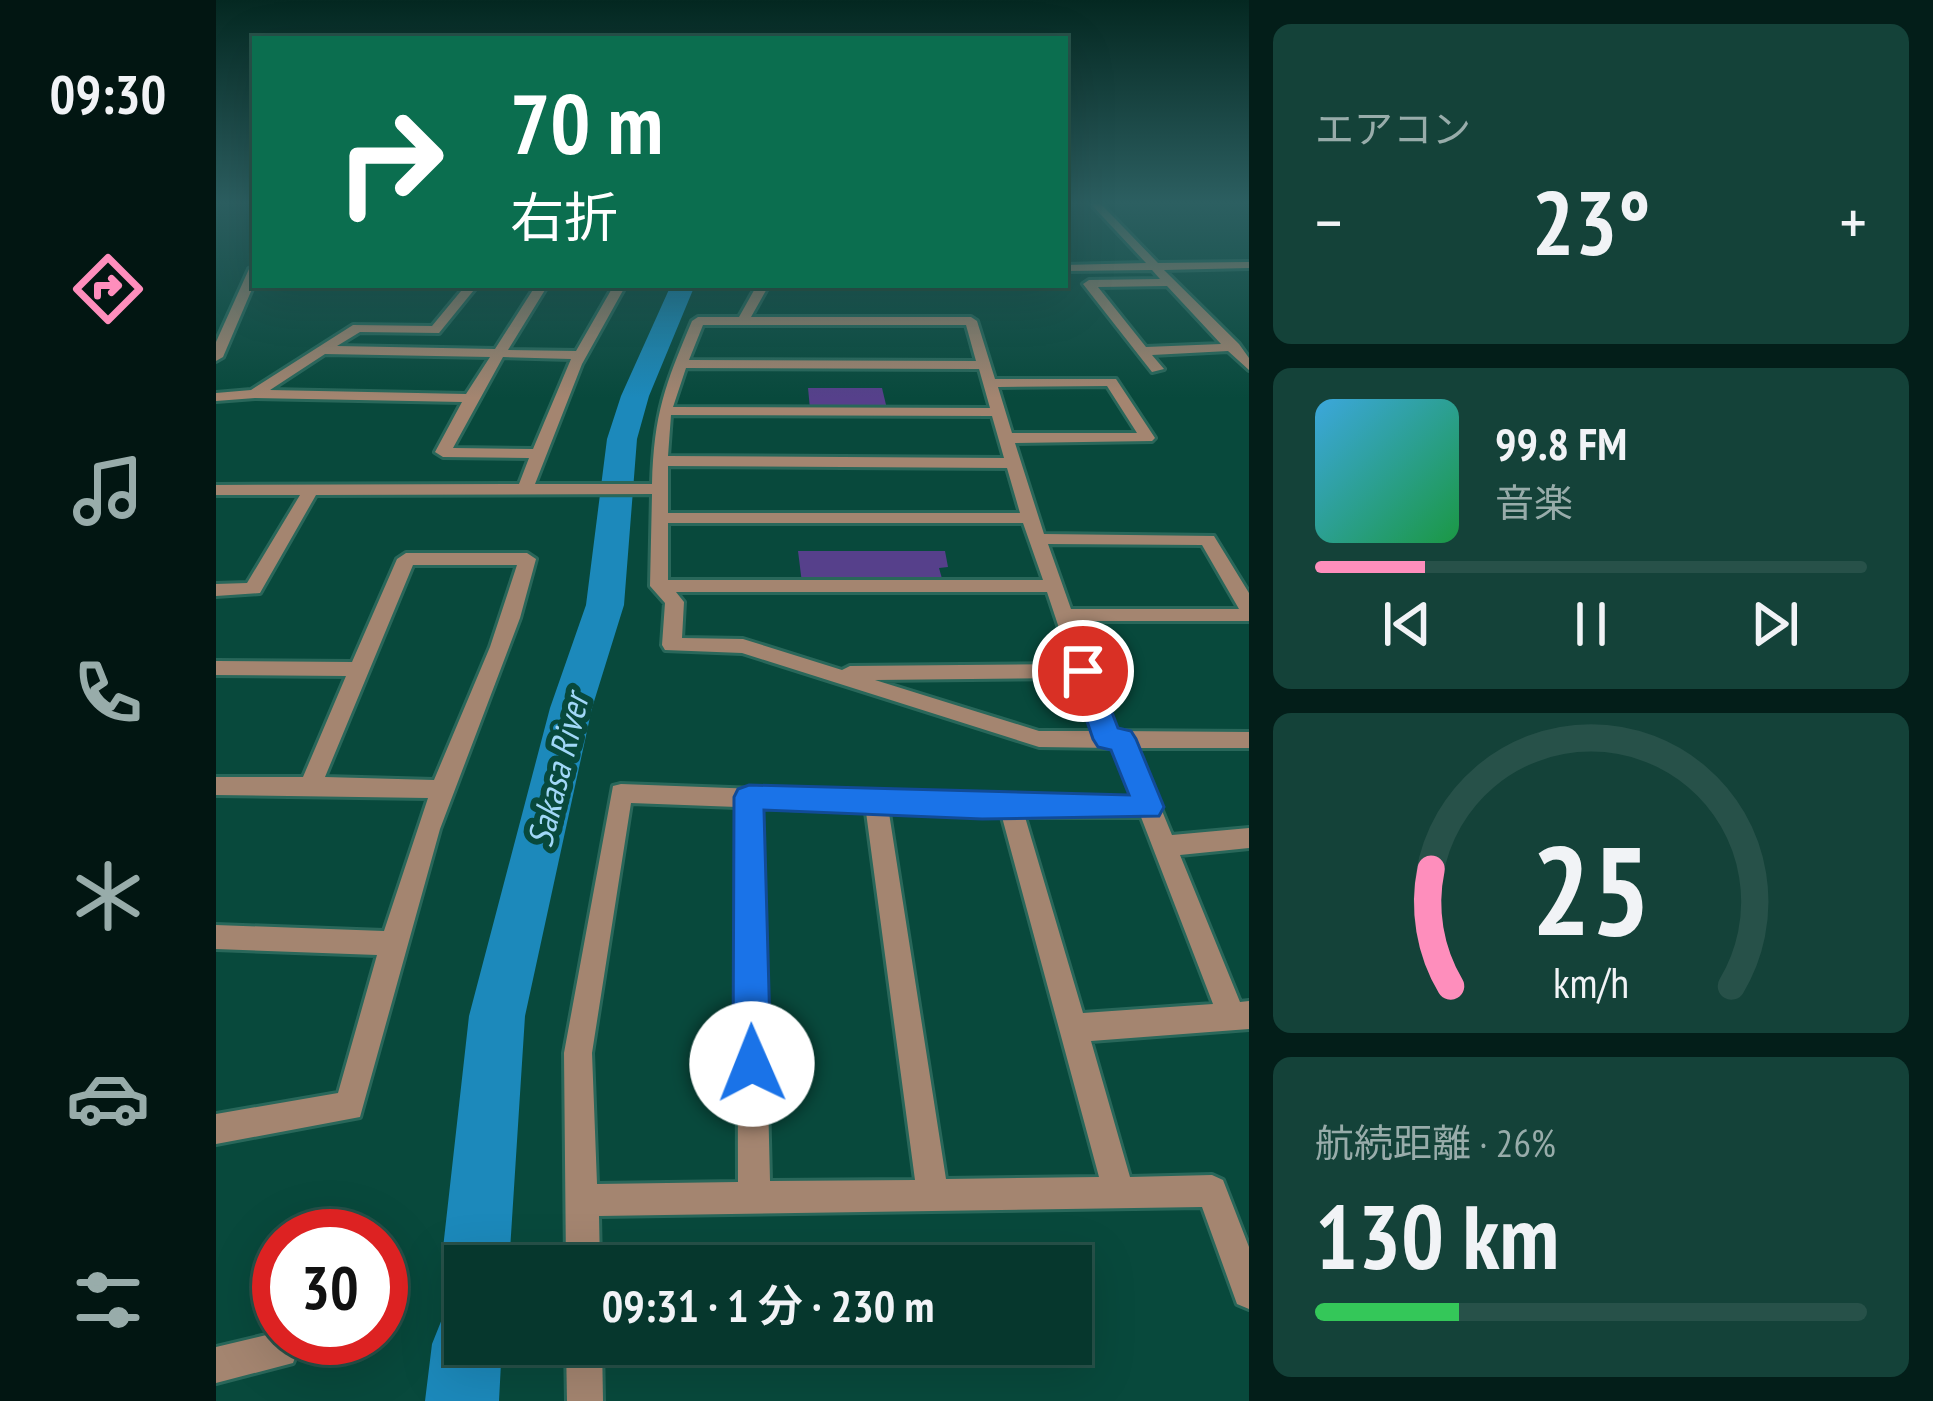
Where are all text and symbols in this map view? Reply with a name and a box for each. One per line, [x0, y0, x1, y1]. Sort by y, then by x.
text: 09:30 [50, 59, 166, 129]
text: 70 m [510, 68, 663, 177]
icon: right [312, 84, 468, 240]
text: エアコン [1315, 103, 1471, 154]
text: 23° [1532, 163, 1650, 280]
text: − [1315, 179, 1342, 264]
text: + [1840, 179, 1867, 264]
text: 右折 [510, 182, 618, 252]
icon: directions [66, 247, 150, 331]
text: 99.8 FM [1495, 414, 1627, 472]
icon: music [66, 449, 150, 533]
text: 音楽 [1495, 477, 1573, 528]
icon: previous [1374, 591, 1440, 657]
icon: pause [1558, 591, 1624, 657]
icon: next [1742, 591, 1808, 657]
pin [1032, 620, 1134, 722]
icon: arrive [1050, 638, 1116, 704]
icon: phone [66, 651, 150, 735]
water label: Sakasa River [515, 684, 600, 851]
text: 25 [1531, 808, 1651, 969]
icon: climate [66, 854, 150, 938]
text: km/h [1553, 953, 1629, 1009]
position arrow [689, 1001, 815, 1127]
icon: car [66, 1056, 150, 1140]
text: 航続距離 · 26% [1315, 1117, 1556, 1168]
text: 130 km [1315, 1177, 1559, 1294]
speed limit sign: 30 [252, 1209, 408, 1365]
icon: filters [66, 1258, 150, 1342]
text: 09:31 · 1 分 · 230 m [602, 1276, 934, 1334]

